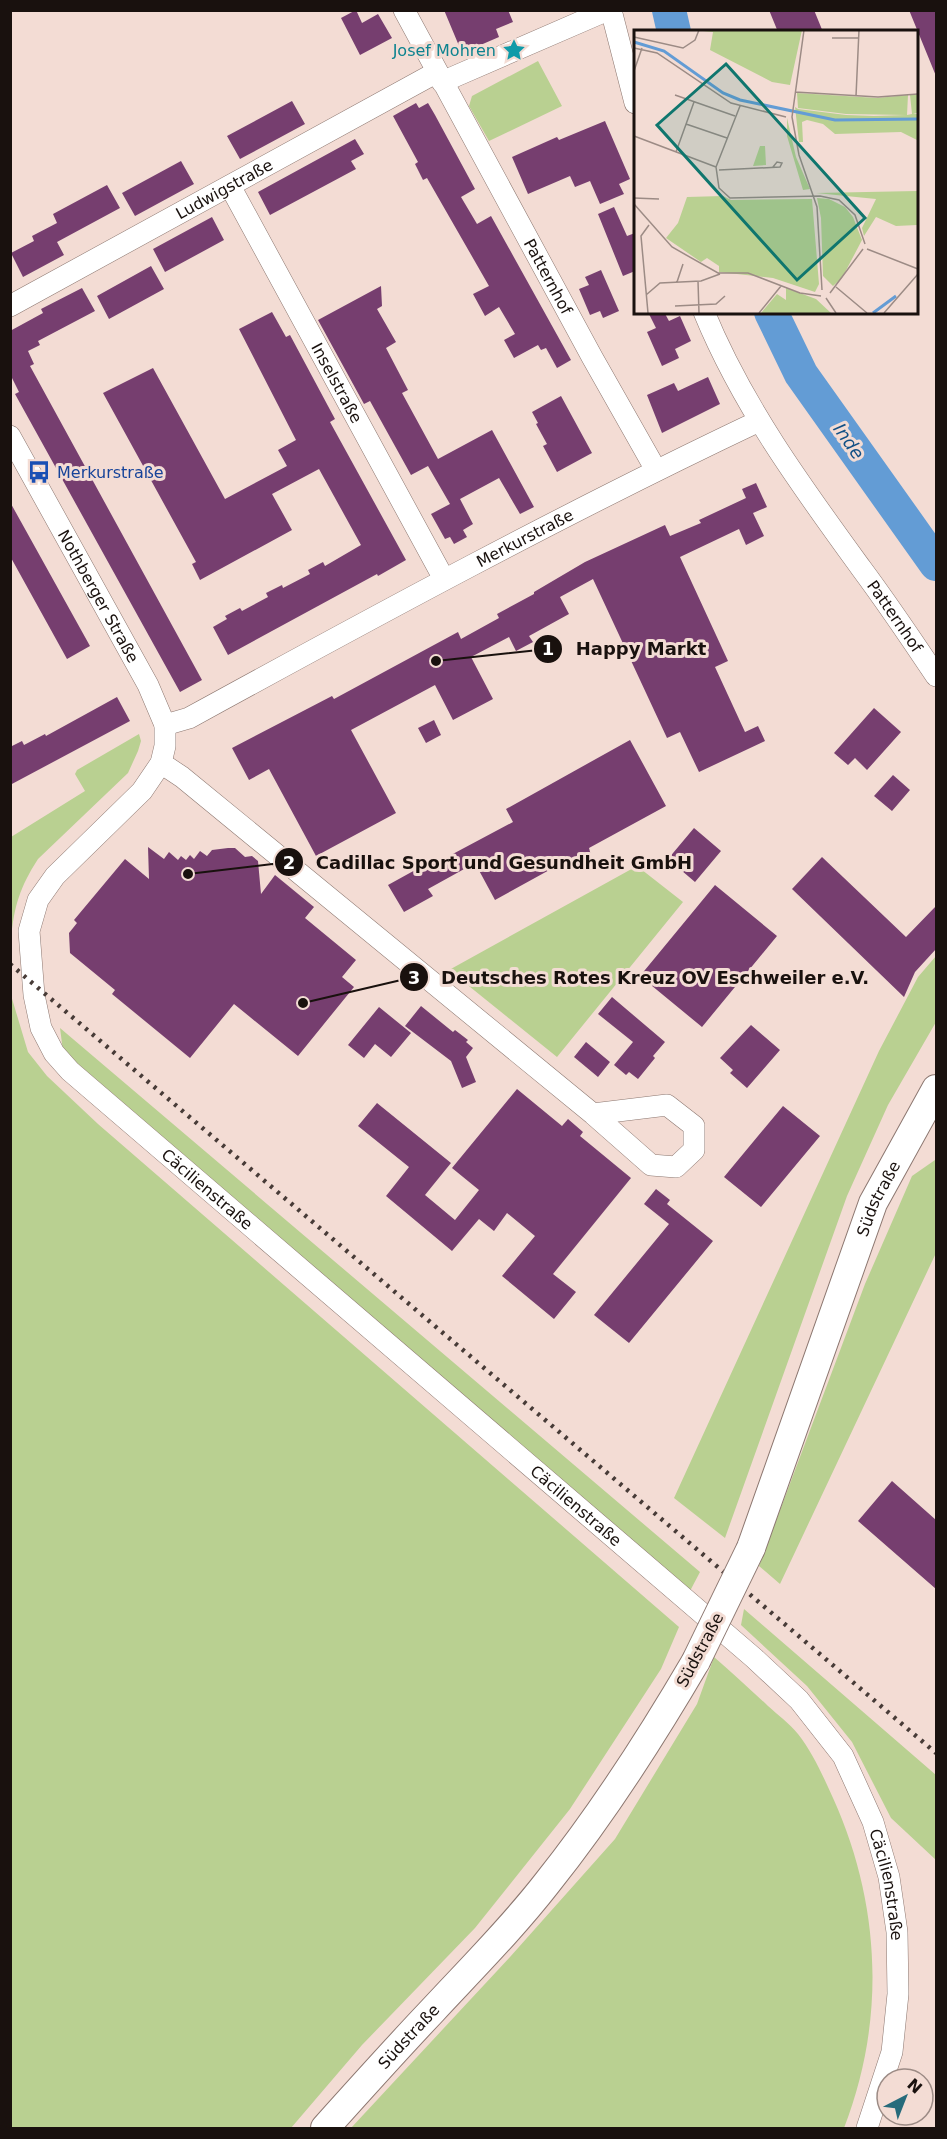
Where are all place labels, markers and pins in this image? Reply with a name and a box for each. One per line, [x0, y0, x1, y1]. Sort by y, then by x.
place icon: Josef Mohren [501, 37, 527, 63]
place label: Josef Mohren [392, 41, 496, 60]
bus stop icon: Merkurstraße [26, 459, 52, 485]
place label: Merkurstraße [57, 463, 164, 482]
callout: Happy Markt [533, 631, 718, 667]
callout: Cadillac Sport und Gesundheit GmbH [274, 844, 704, 880]
callout: Deutsches Rotes Kreuz OV Eschweiler e.V. [399, 959, 881, 995]

